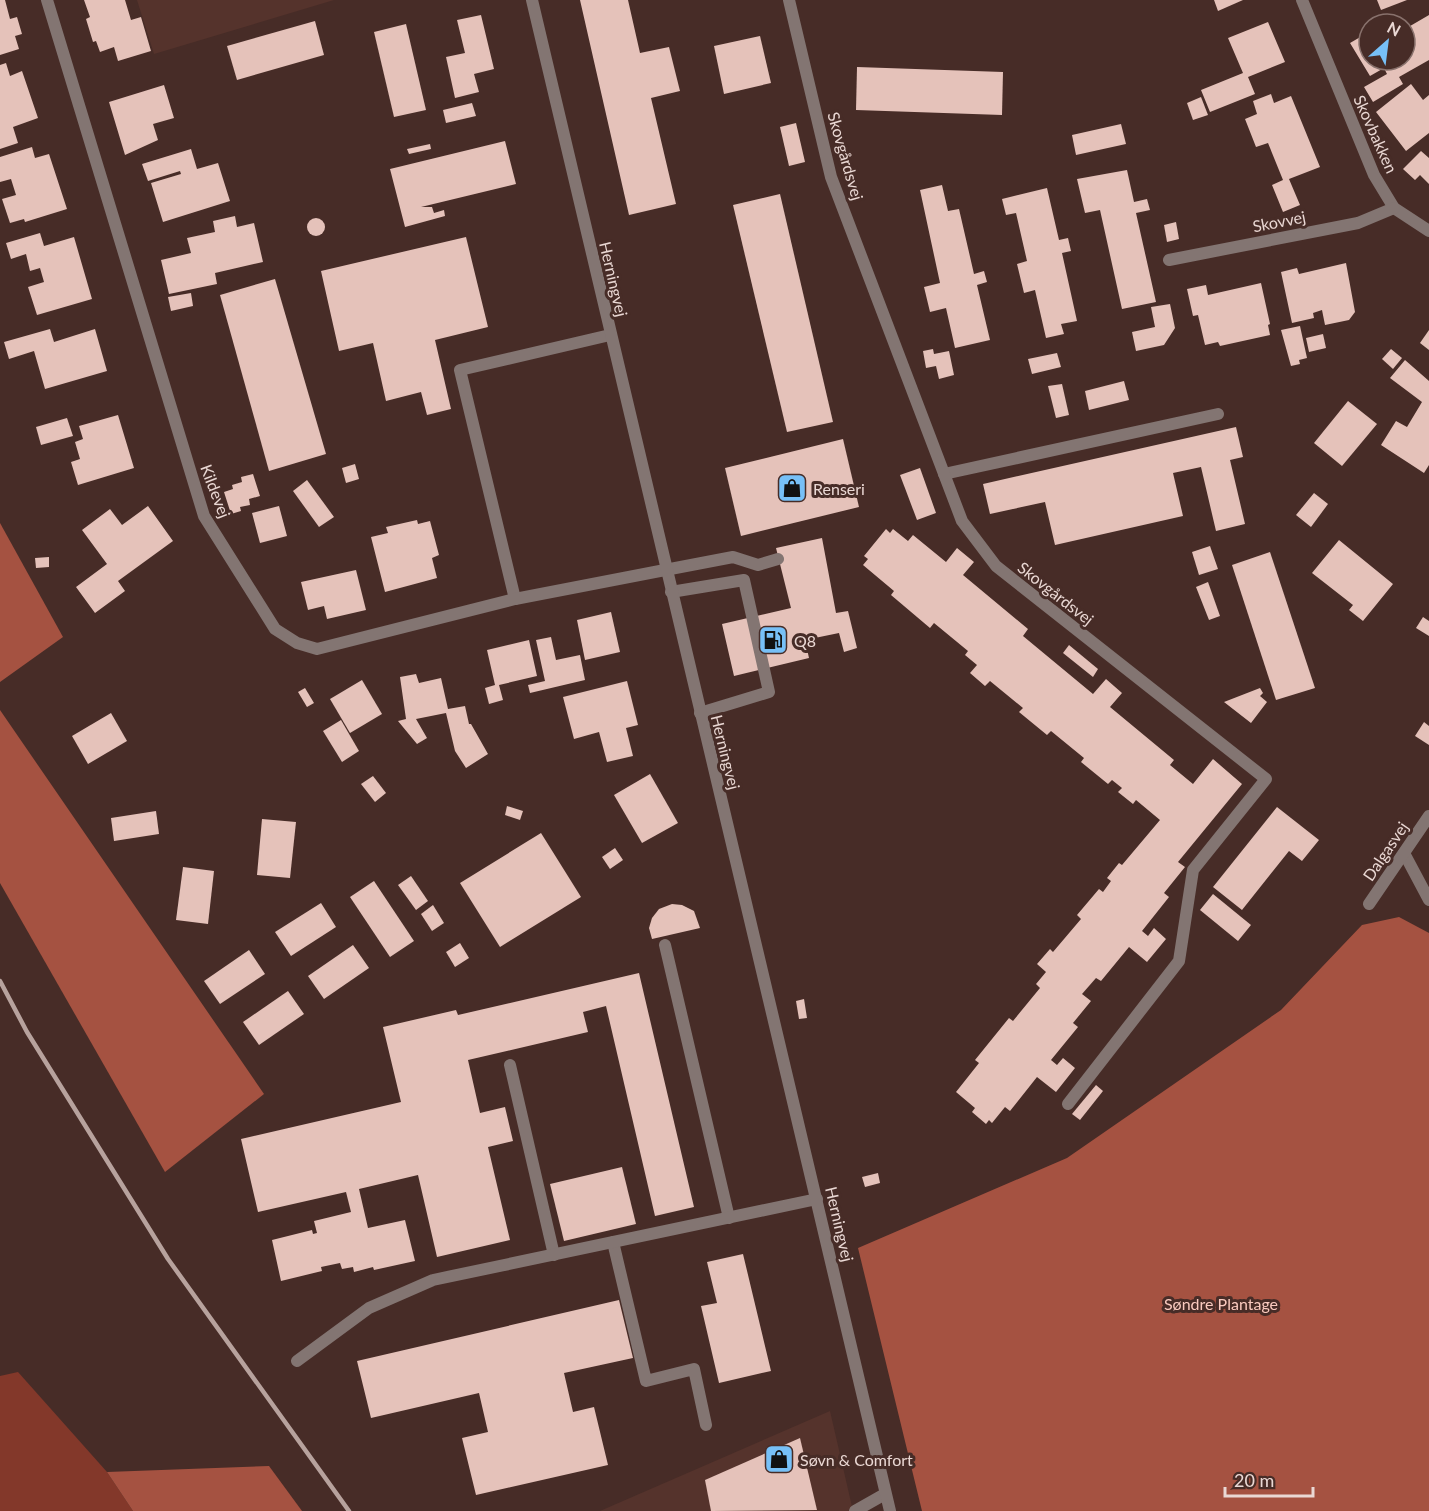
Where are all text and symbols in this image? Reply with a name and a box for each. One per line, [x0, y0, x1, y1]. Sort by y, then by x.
north arrow [1357, 12, 1417, 72]
text: N [1384, 17, 1404, 40]
street label: Skovbakken [1350, 92, 1402, 176]
street label: Skovgårdsvej [824, 110, 868, 202]
street label: Skovvej [1251, 207, 1307, 235]
street label: Herningvej [596, 240, 632, 318]
street label: Kildevej [197, 462, 235, 520]
shop icon: Renseri [776, 472, 808, 504]
place label: Renseri [813, 479, 865, 498]
street label: Skovgårdsvej [1014, 558, 1098, 628]
fuel station icon: Q8 [757, 624, 789, 656]
place label: Q8 [794, 631, 816, 650]
street label: Herningvej [708, 713, 744, 791]
street label: Dalgasvej [1358, 818, 1412, 884]
street label: Herningvej [822, 1185, 858, 1263]
park label: Søndre Plantage [1164, 1294, 1278, 1313]
shop icon: Søvn & Comfort [763, 1443, 795, 1475]
place label: Søvn & Comfort [800, 1450, 913, 1469]
scale bar [1225, 1460, 1314, 1498]
text: 20 m [1234, 1469, 1274, 1491]

